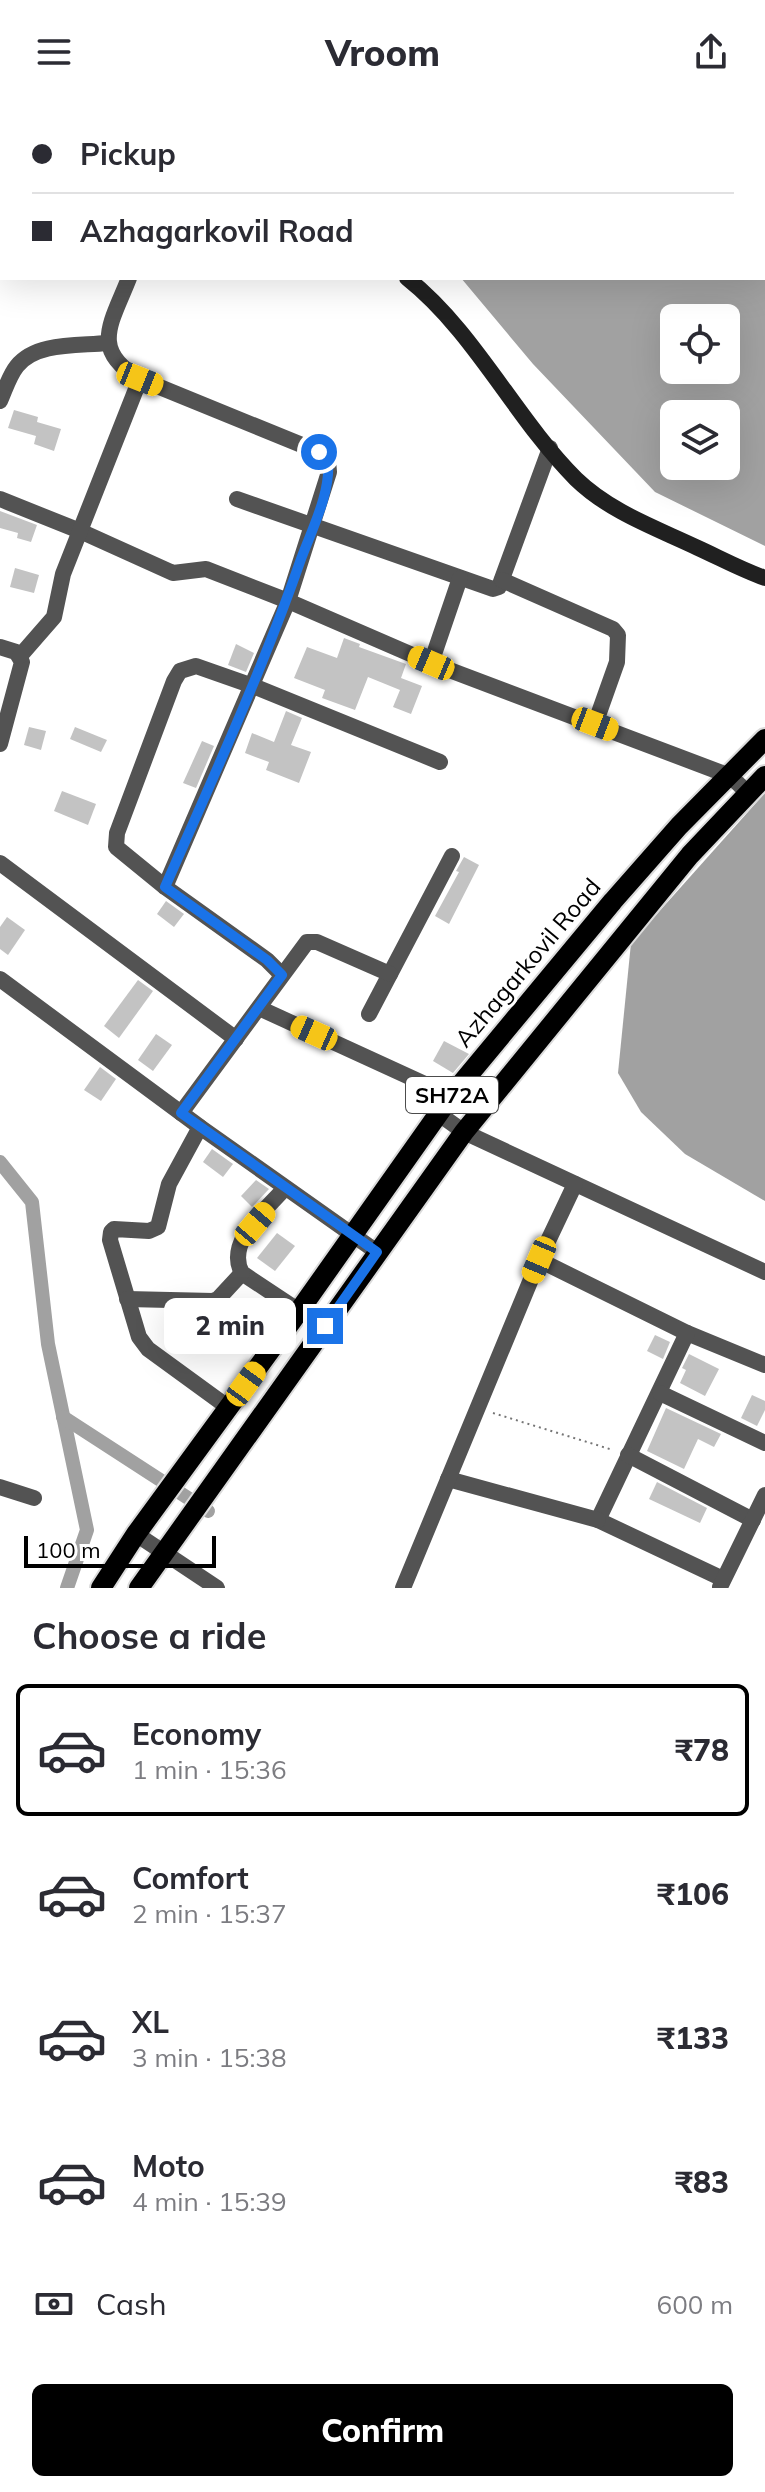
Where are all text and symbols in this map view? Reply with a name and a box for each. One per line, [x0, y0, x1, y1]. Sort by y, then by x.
icon: menu [32, 30, 76, 74]
text: Vroom [325, 30, 440, 75]
icon: share [689, 30, 733, 74]
text: Pickup [80, 135, 176, 173]
text: Azhagarkovil Road [80, 212, 354, 250]
map controls [660, 304, 740, 480]
button: locate [660, 304, 740, 384]
car [113, 359, 167, 399]
button: layers [660, 400, 740, 480]
route start [301, 434, 337, 470]
car [404, 643, 458, 683]
car [568, 704, 622, 744]
street label: Azhagarkovil Road [448, 872, 607, 1053]
car [287, 1012, 341, 1054]
road number: SH72A [406, 1077, 498, 1113]
car [230, 1198, 280, 1250]
car [519, 1233, 559, 1287]
callout: 2 min [165, 1298, 297, 1354]
route end [307, 1308, 343, 1344]
text: 2 min [195, 1309, 265, 1342]
car [222, 1358, 270, 1410]
scale bar [24, 1532, 216, 1568]
text: 100 m [36, 1536, 101, 1564]
text: Choose a ride [32, 1613, 266, 1658]
icon: car [36, 1714, 108, 1786]
text: Economy [132, 1715, 261, 1753]
text: ₹78 [675, 1731, 729, 1769]
text: 1 min · 15:36 [132, 1753, 287, 1786]
icon: car [36, 1858, 108, 1930]
text: Comfort [132, 1859, 249, 1897]
text: ₹106 [657, 1875, 729, 1913]
text: 2 min · 15:37 [132, 1897, 287, 1930]
icon: car [36, 2002, 108, 2074]
text: XL [132, 2003, 169, 2041]
text: ₹133 [657, 2019, 729, 2057]
text: 3 min · 15:38 [132, 2041, 287, 2074]
icon: car [36, 2146, 108, 2218]
text: Moto [132, 2147, 205, 2185]
text: ₹83 [675, 2163, 729, 2201]
text: 4 min · 15:39 [132, 2185, 287, 2218]
icon: cash [32, 2282, 76, 2326]
text: Cash [96, 2285, 167, 2323]
text: 600 m [657, 2288, 733, 2321]
button: Confirm [32, 2384, 733, 2476]

